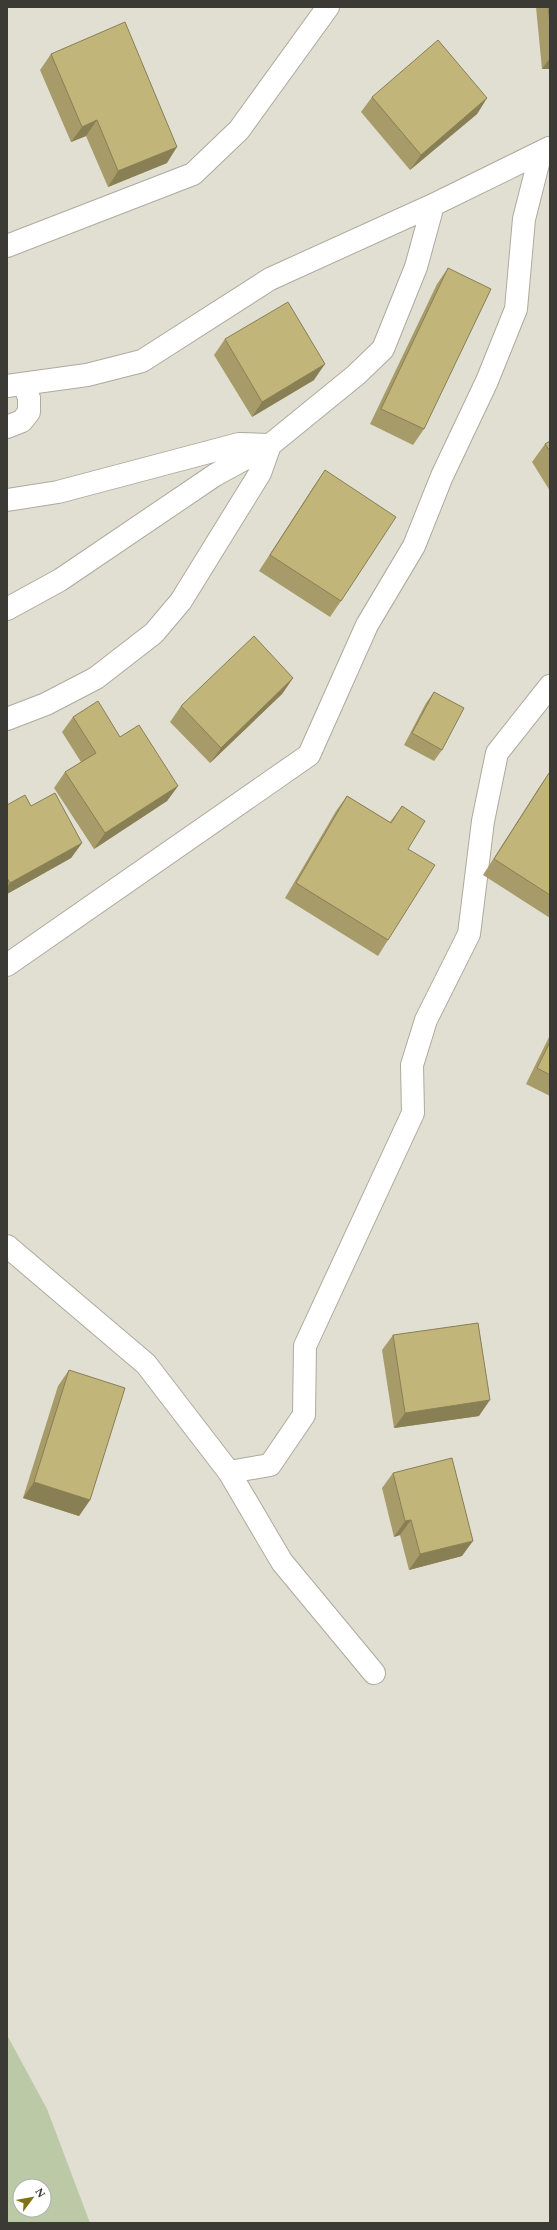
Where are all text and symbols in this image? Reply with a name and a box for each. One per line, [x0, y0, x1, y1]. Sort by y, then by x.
north arrow [12, 2178, 52, 2218]
text: N [30, 2185, 50, 2201]

